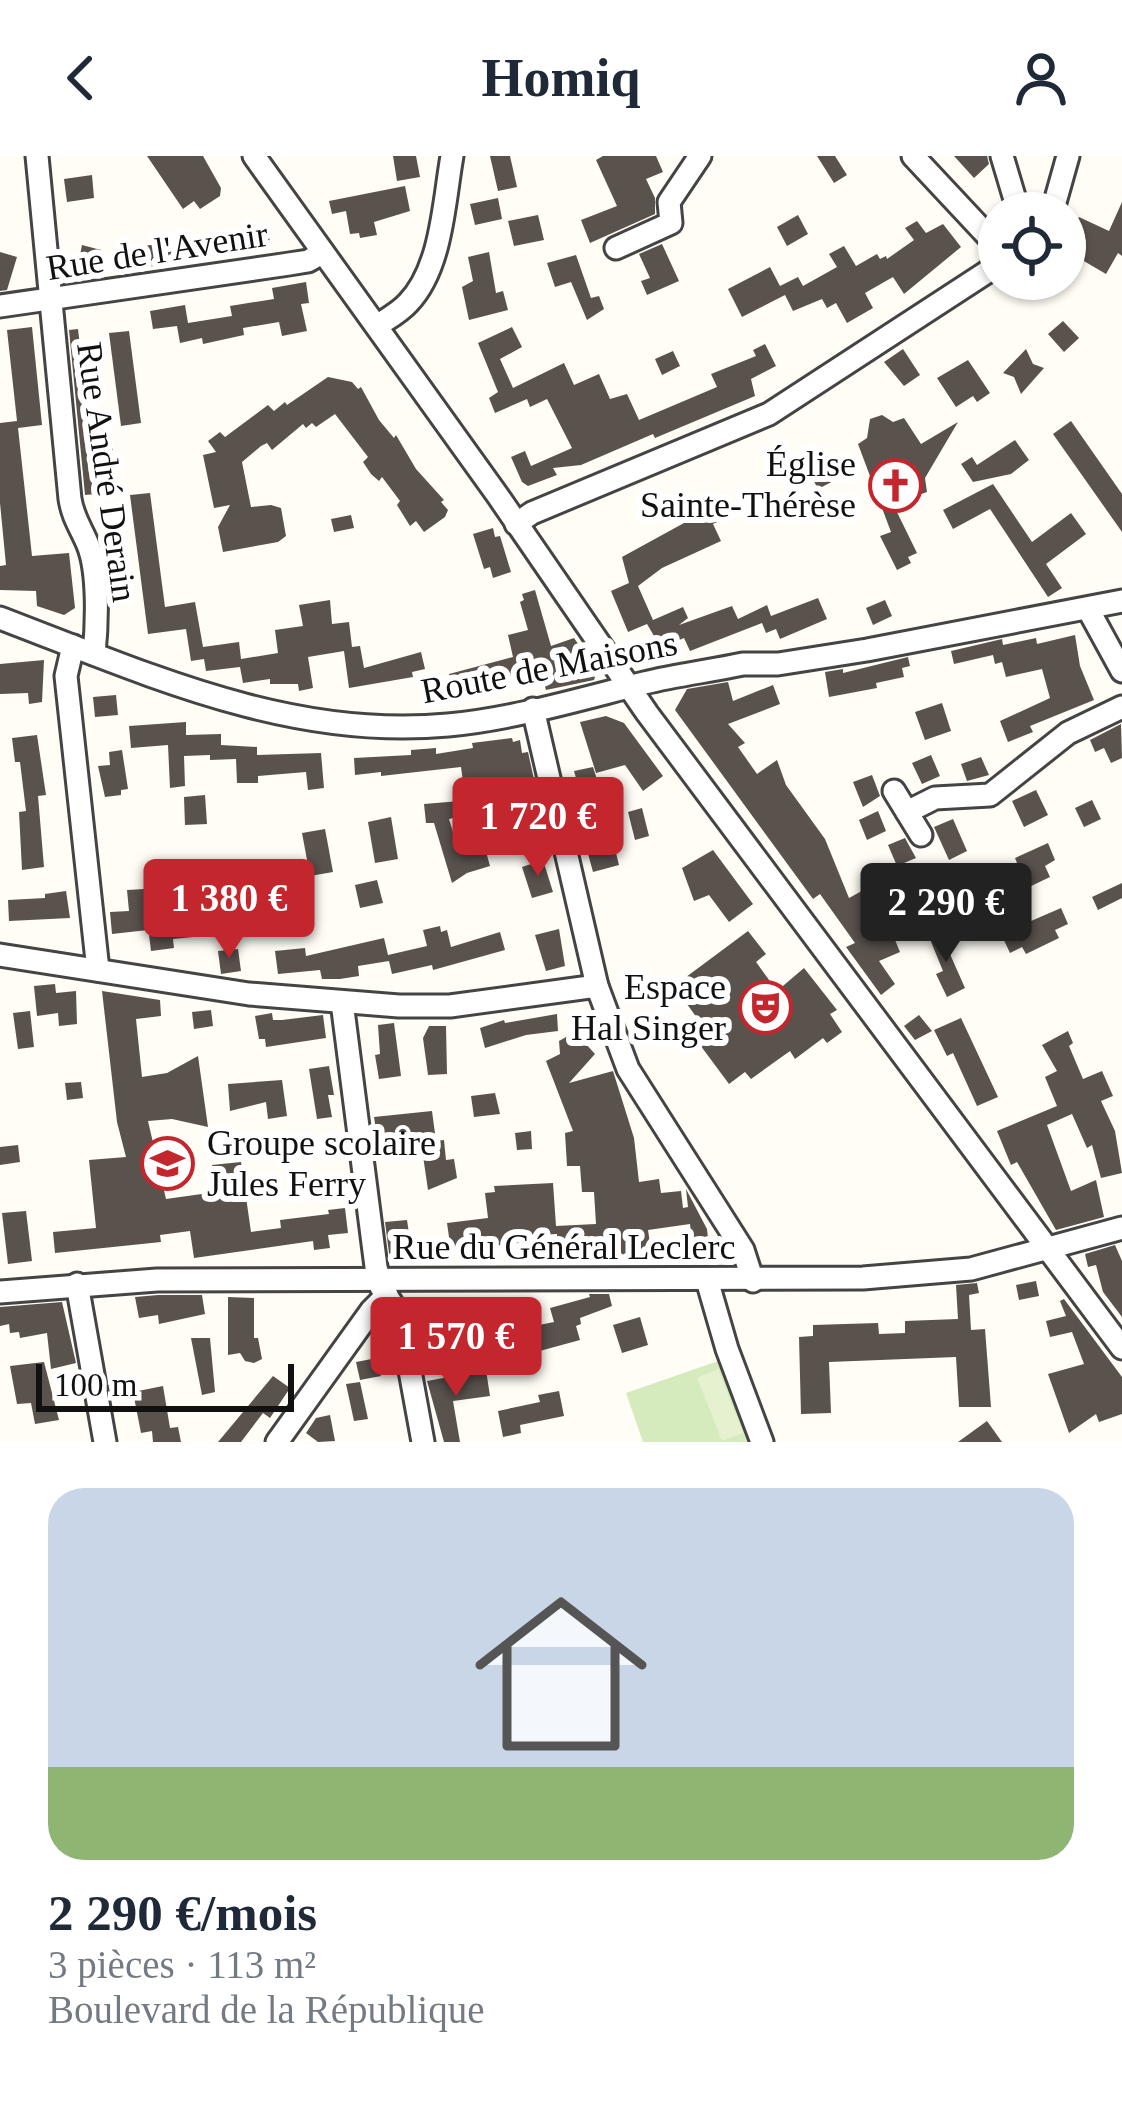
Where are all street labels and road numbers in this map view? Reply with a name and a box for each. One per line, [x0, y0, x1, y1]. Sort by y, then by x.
street label: Rue de l'Avenir [43, 214, 271, 288]
street label: Rue André Derain [69, 340, 145, 604]
street label: Route de Maisons [418, 623, 680, 711]
street label: Rue du Général Leclerc [393, 1227, 735, 1267]

